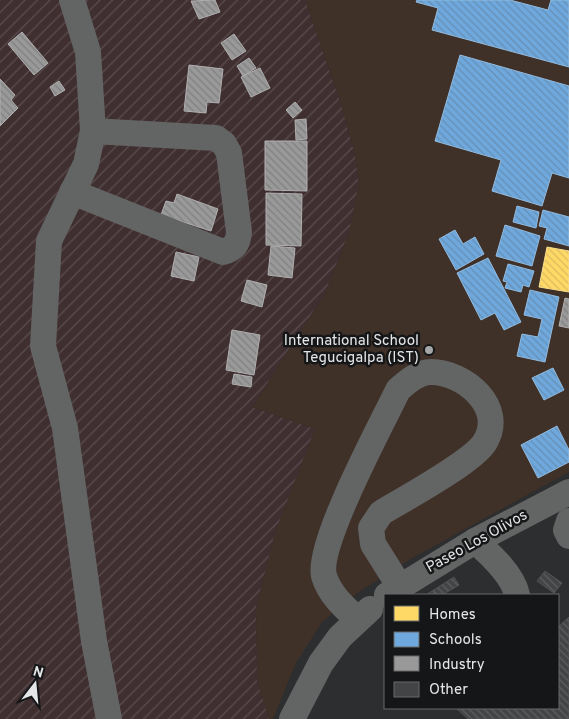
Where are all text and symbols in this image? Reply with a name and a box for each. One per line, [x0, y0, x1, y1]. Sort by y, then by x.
place label: International School Tegucigalpa (IST) [284, 332, 419, 368]
marker: International School Tegucigalpa (IST) [423, 344, 435, 356]
street label: Paseo Los Olivos [423, 506, 531, 578]
legend [384, 594, 559, 709]
text: Homes [429, 606, 476, 625]
text: Schools [429, 631, 482, 650]
text: Industry [429, 656, 485, 675]
north arrow [10, 659, 60, 709]
text: N [31, 663, 45, 683]
text: Other [429, 681, 468, 700]

